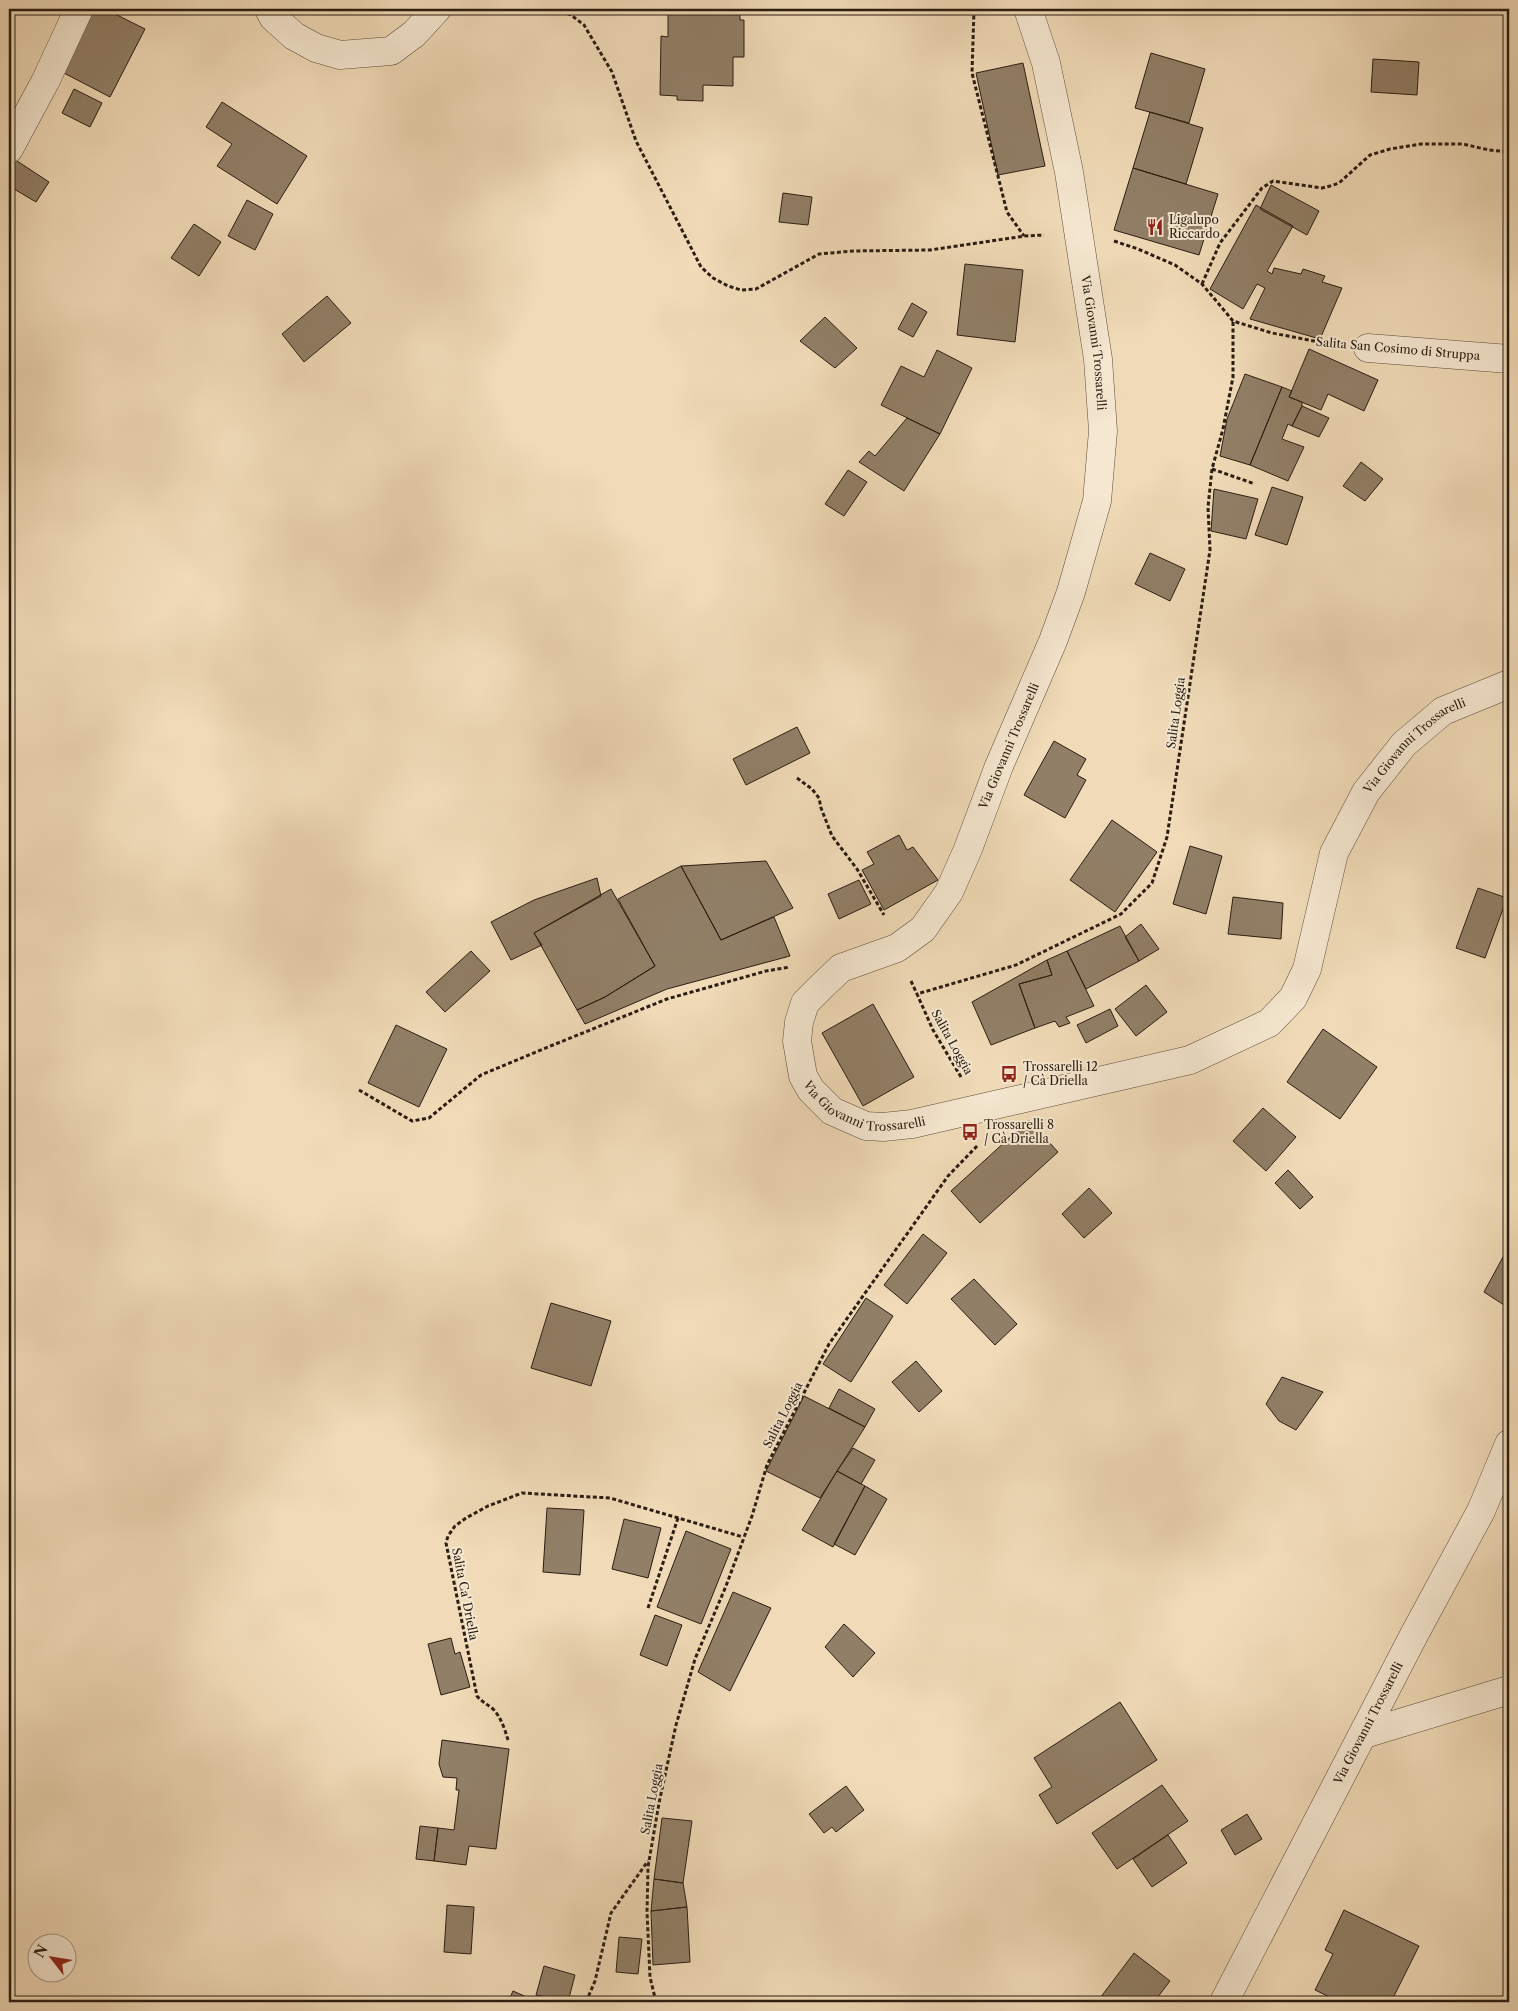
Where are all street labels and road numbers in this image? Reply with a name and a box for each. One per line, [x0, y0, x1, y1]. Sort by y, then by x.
street label: Via Giovanni Trossarelli [1078, 273, 1110, 411]
street label: Salita San Cosimo di Struppa [1315, 334, 1481, 363]
street label: Salita Loggia [1163, 676, 1188, 750]
street label: Via Giovanni Trossarelli [975, 680, 1042, 812]
street label: Via Giovanni Trossarelli [1359, 694, 1468, 797]
street label: Salita Loggia [928, 1007, 977, 1078]
street label: Via Giovanni Trossarelli [800, 1077, 927, 1134]
street label: Salita Loggia [759, 1379, 806, 1450]
street label: Salita Ca' Driella [449, 1546, 482, 1642]
street label: Via Giovanni Trossarelli [1330, 1659, 1406, 1788]
street label: Salita Loggia [637, 1761, 666, 1836]

